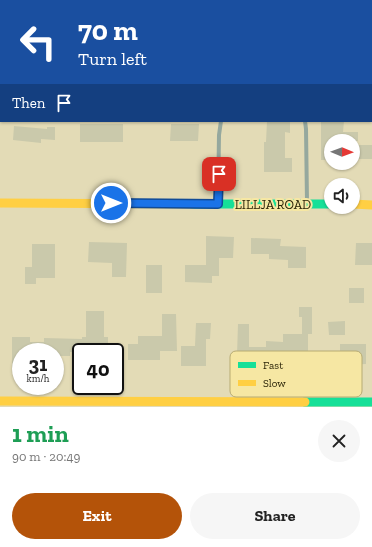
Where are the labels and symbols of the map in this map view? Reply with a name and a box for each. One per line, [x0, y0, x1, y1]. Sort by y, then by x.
north arrow [324, 134, 360, 170]
pin [202, 157, 236, 191]
position arrow [90, 182, 132, 224]
street label: LILLJA ROAD [235, 197, 311, 212]
speed limit sign: 40 [72, 343, 124, 395]
legend [230, 351, 362, 397]
text: Fast [263, 359, 284, 372]
text: Slow [263, 377, 286, 390]

